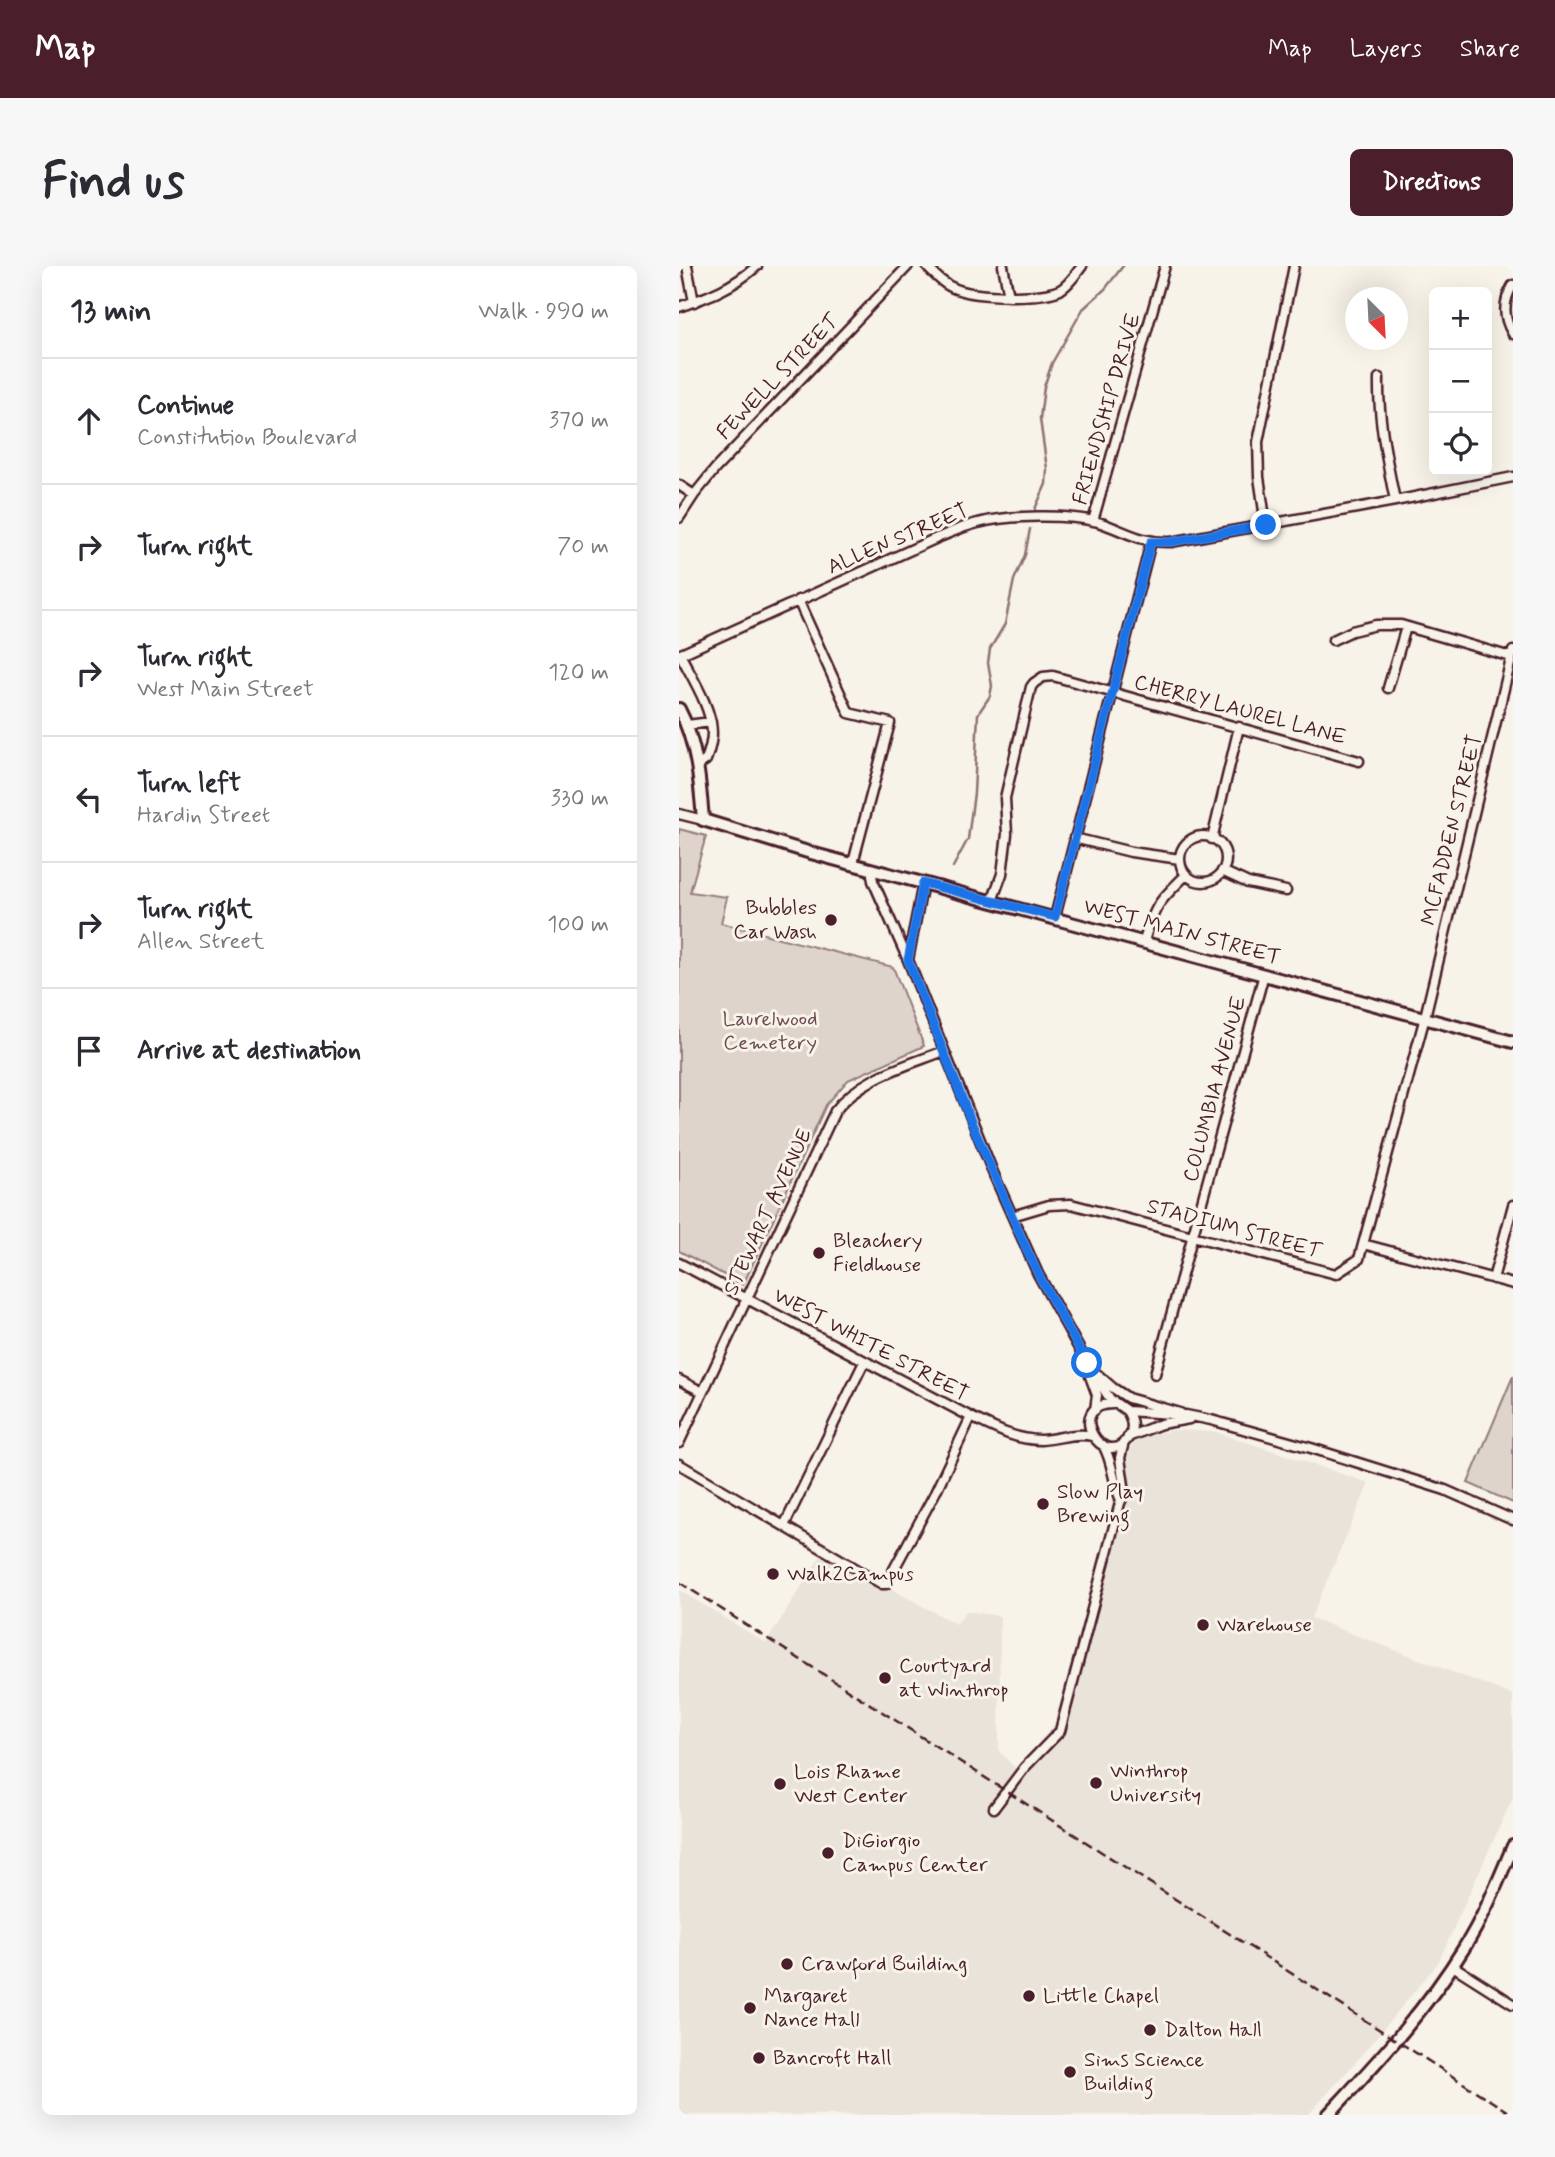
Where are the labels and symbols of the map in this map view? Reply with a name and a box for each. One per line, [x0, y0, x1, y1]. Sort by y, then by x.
north arrow [1345, 287, 1408, 350]
street label: FEWELL STREET [711, 307, 846, 446]
street label: FRIENDSHIP DRIVE [1066, 310, 1148, 508]
street label: ALLEN STREET [823, 497, 973, 581]
route end [1250, 509, 1281, 540]
street label: CHERRY LAUREL LANE [1131, 668, 1349, 752]
street label: MCFADDEN STREET [1415, 732, 1489, 928]
street label: WEST MAIN STREET [1080, 892, 1284, 972]
place label: Bubbles Car Wash [733, 894, 817, 946]
marker: Bubbles Car Wash [823, 912, 839, 928]
street label: COLUMBIA AVENUE [1177, 993, 1253, 1185]
park label: Laurelwood Cemetery [722, 1005, 818, 1057]
street label: STEWART AVENUE [717, 1124, 819, 1300]
street label: STADIUM STREET [1144, 1192, 1325, 1266]
place label: Bleachery Fieldhouse [833, 1227, 922, 1279]
marker: Bleachery Fieldhouse [811, 1245, 827, 1261]
street label: WEST WHITE STREET [769, 1282, 973, 1408]
route start [1071, 1347, 1102, 1378]
place label: Slow Play Brewing [1057, 1478, 1143, 1532]
marker: Slow Play Brewing [1035, 1496, 1051, 1512]
place label: Walk2Campus [787, 1560, 914, 1588]
marker: Walk2Campus [765, 1566, 781, 1582]
place label: Warehouse [1217, 1611, 1312, 1639]
marker: Warehouse [1195, 1617, 1211, 1633]
place label: Courtyard at Winthrop [899, 1652, 1009, 1704]
marker: Courtyard at Winthrop [877, 1670, 893, 1686]
place label: Winthrop University [1110, 1757, 1201, 1809]
place label: Lois Rhame West Center [794, 1758, 908, 1810]
marker: Winthrop University [1088, 1775, 1104, 1791]
marker: Lois Rhame West Center [772, 1776, 788, 1792]
place label: DiGiorgio Campus Center [842, 1827, 988, 1879]
marker: DiGiorgio Campus Center [820, 1845, 836, 1861]
place label: Crawford Building [801, 1950, 967, 1980]
marker: Crawford Building [779, 1956, 795, 1972]
place label: Margaret Nance Hall [764, 1982, 859, 2034]
place label: Little Chapel [1043, 1982, 1159, 2010]
marker: Little Chapel [1021, 1988, 1037, 2004]
marker: Margaret Nance Hall [742, 2000, 758, 2016]
place label: Dalton Hall [1164, 2016, 1262, 2044]
marker: Dalton Hall [1142, 2022, 1158, 2038]
place label: Bancroft Hall [773, 2044, 891, 2072]
place label: Sims Science Building [1084, 2046, 1204, 2100]
marker: Bancroft Hall [751, 2050, 767, 2066]
marker: Sims Science Building [1062, 2064, 1078, 2080]

